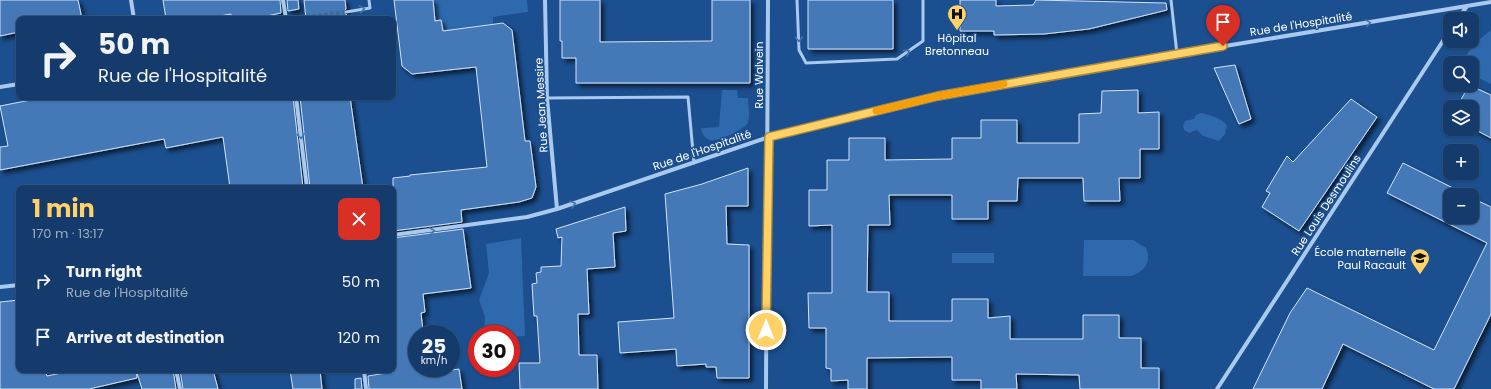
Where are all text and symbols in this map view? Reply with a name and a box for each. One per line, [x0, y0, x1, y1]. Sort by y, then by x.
hospital icon: Hôpital Bretonneau [946, 3, 968, 31]
one-way arrow [359, 5, 365, 14]
pin [1206, 5, 1240, 46]
street label: Rue de l'Hospitalité [1249, 8, 1353, 40]
icon: arrive [1212, 11, 1234, 33]
map controls [1443, 12, 1479, 224]
button: sound [1443, 12, 1479, 48]
one-way arrow [1364, 19, 1371, 27]
text: 50 m [98, 25, 170, 64]
place label: Hôpital Bretonneau [925, 30, 989, 59]
icon: right [32, 32, 84, 84]
one-way arrow [794, 36, 803, 42]
street label: Rue Walvein [751, 41, 767, 109]
one-way arrow [903, 50, 910, 57]
button: search [1443, 56, 1479, 92]
street label: Rue Jean Messire [531, 57, 551, 153]
text: Rue de l'Hospitalité [98, 63, 267, 88]
button: layers [1443, 100, 1479, 136]
street label: Rue de l'Hospitalité [651, 126, 754, 174]
one-way arrow [296, 133, 305, 139]
button: + [1443, 144, 1479, 180]
street label: Rue Louis Desmoulins [1287, 151, 1365, 259]
button: − [1443, 188, 1479, 224]
text: 1 min [32, 192, 95, 225]
button: close [338, 198, 380, 240]
one-way arrow [569, 200, 576, 209]
text: 170 m · 13:17 [32, 224, 104, 243]
one-way arrow [429, 227, 435, 236]
place label: École maternelle Paul Racault [1314, 244, 1406, 273]
school or university icon: École maternelle Paul Racault [1409, 247, 1431, 275]
text: Turn right [66, 261, 142, 282]
icon: right [32, 270, 54, 292]
text: 50 m [342, 271, 380, 292]
text: Rue de l'Hospitalité [66, 283, 188, 302]
position arrow [745, 309, 787, 351]
speed limit sign: 30 [468, 325, 520, 377]
icon: arrive [32, 326, 54, 348]
text: Arrive at destination [66, 327, 224, 348]
text: 120 m [338, 327, 380, 348]
text: 25 [422, 332, 446, 360]
text: km/h [421, 353, 447, 368]

